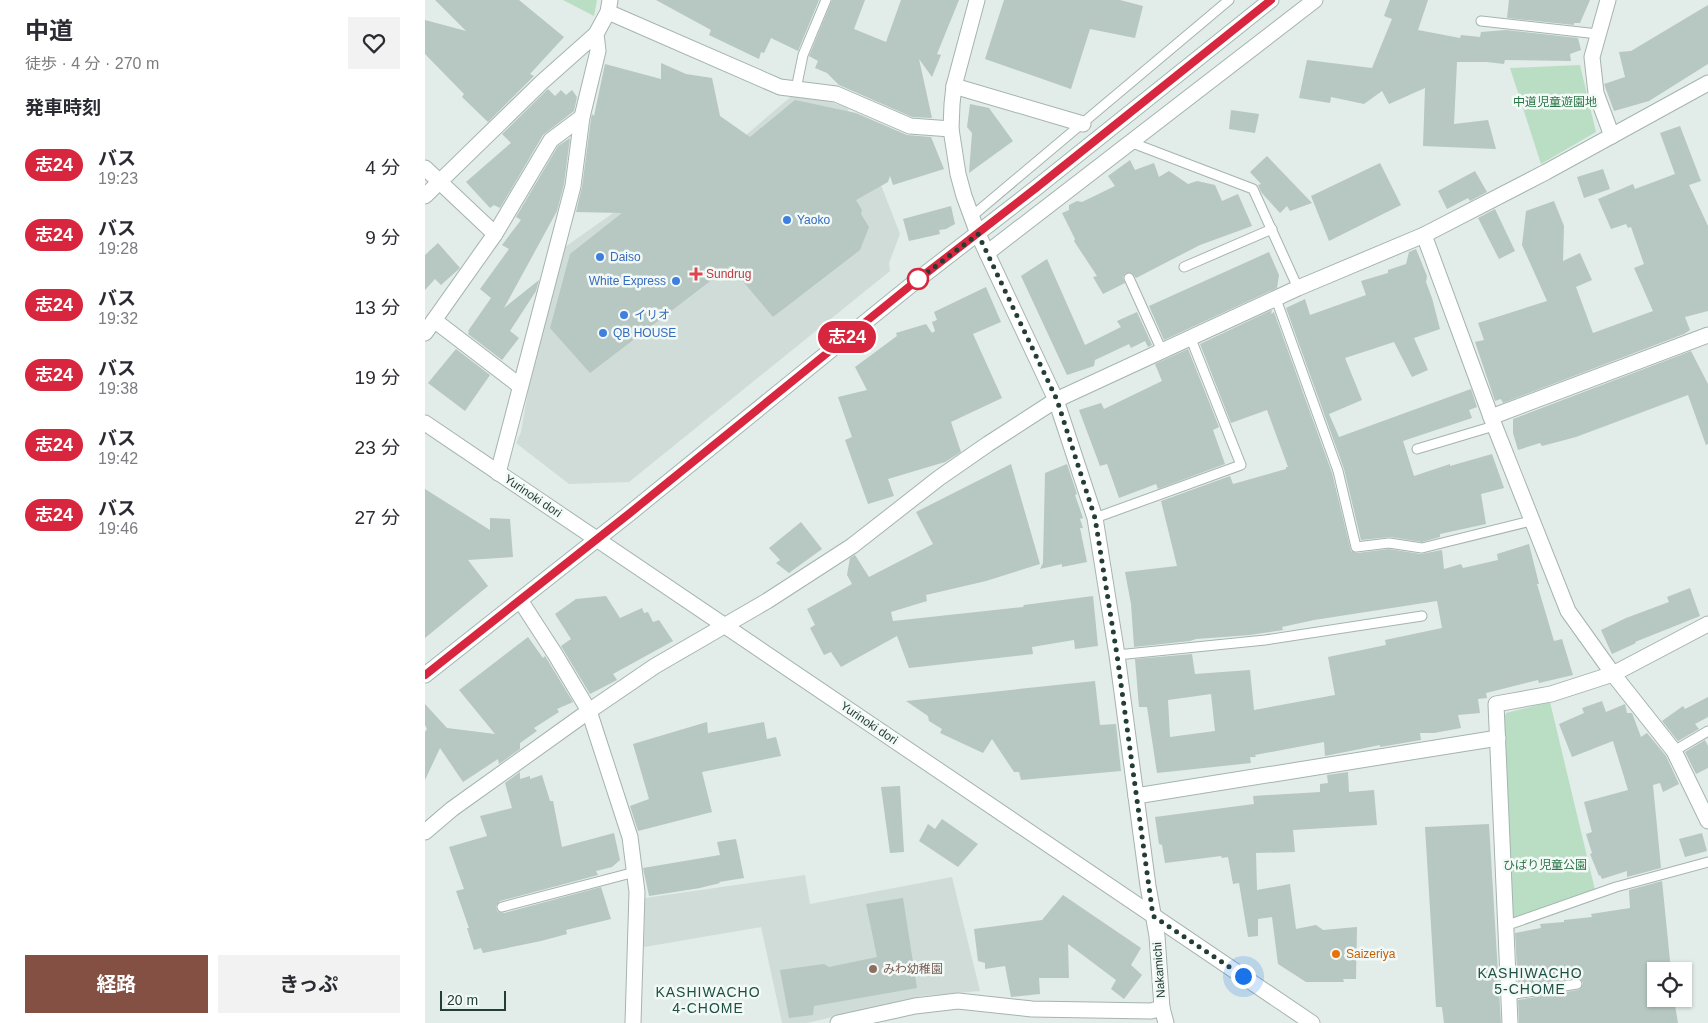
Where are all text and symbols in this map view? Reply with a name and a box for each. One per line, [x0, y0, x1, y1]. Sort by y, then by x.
text: 中道 [25, 17, 73, 44]
button: heart [348, 17, 400, 69]
text: 徒歩 · 4 分 · 270 m [25, 55, 159, 72]
park label: 中道児童遊園地 [1513, 95, 1597, 109]
text: 発車時刻 [25, 97, 101, 118]
text: バス [98, 148, 136, 169]
text: 志24 [35, 155, 73, 175]
text: 4 分 [365, 157, 400, 178]
text: 19:23 [98, 170, 138, 187]
place label: Yaoko [797, 213, 830, 227]
marker: Yaoko [781, 214, 793, 226]
text: バス [98, 218, 136, 239]
text: 志24 [35, 225, 73, 245]
text: 9 分 [365, 227, 400, 248]
text: 19:28 [98, 240, 138, 257]
place label: Daiso [610, 250, 641, 264]
marker: Daiso [594, 251, 606, 263]
place label: Sundrug [706, 267, 751, 281]
marker: Sundrug [690, 268, 702, 280]
unlabelled marker [907, 268, 929, 290]
place label: White Express [589, 274, 666, 288]
marker: White Express [670, 275, 682, 287]
text: バス [98, 288, 136, 309]
text: 志24 [35, 295, 73, 315]
text: 13 分 [355, 297, 400, 318]
place label: イリオ [634, 308, 670, 322]
marker: イリオ [618, 309, 630, 321]
text: 19:32 [98, 310, 138, 327]
line badge: 志24 [818, 321, 876, 353]
place label: QB HOUSE [613, 326, 676, 340]
marker: QB HOUSE [597, 327, 609, 339]
text: 志24 [828, 327, 866, 347]
text: バス [98, 358, 136, 379]
text: 志24 [35, 365, 73, 385]
text: 19 分 [355, 367, 400, 388]
text: 19:38 [98, 380, 138, 397]
text: バス [98, 428, 136, 449]
text: 志24 [35, 435, 73, 455]
text: 23 分 [355, 437, 400, 458]
text: 19:42 [98, 450, 138, 467]
street label: Yurinoki dori [502, 472, 564, 520]
text: バス [98, 498, 136, 519]
text: 志24 [35, 505, 73, 525]
text: 27 分 [355, 507, 400, 528]
text: 19:46 [98, 520, 138, 537]
street label: Yurinoki dori [838, 699, 900, 747]
park label: ひばり児童公園 [1503, 858, 1587, 872]
street label: Nakamichi [1150, 942, 1168, 998]
place label: Saizeriya [1346, 947, 1396, 961]
marker: Saizeriya [1330, 948, 1342, 960]
button: 経路 [25, 955, 208, 1013]
button: きっぷ [218, 955, 400, 1013]
place label: みわ幼稚園 [883, 962, 943, 976]
map controls [1647, 962, 1692, 1007]
button: locate [1647, 962, 1692, 1007]
marker: みわ幼稚園 [867, 963, 879, 975]
your location [1231, 964, 1256, 989]
district label: KASHIWACHO 5-CHOME [1477, 965, 1583, 997]
district label: KASHIWACHO 4-CHOME [655, 984, 761, 1016]
scale bar [440, 988, 506, 1011]
text: 20 m [447, 992, 478, 1008]

